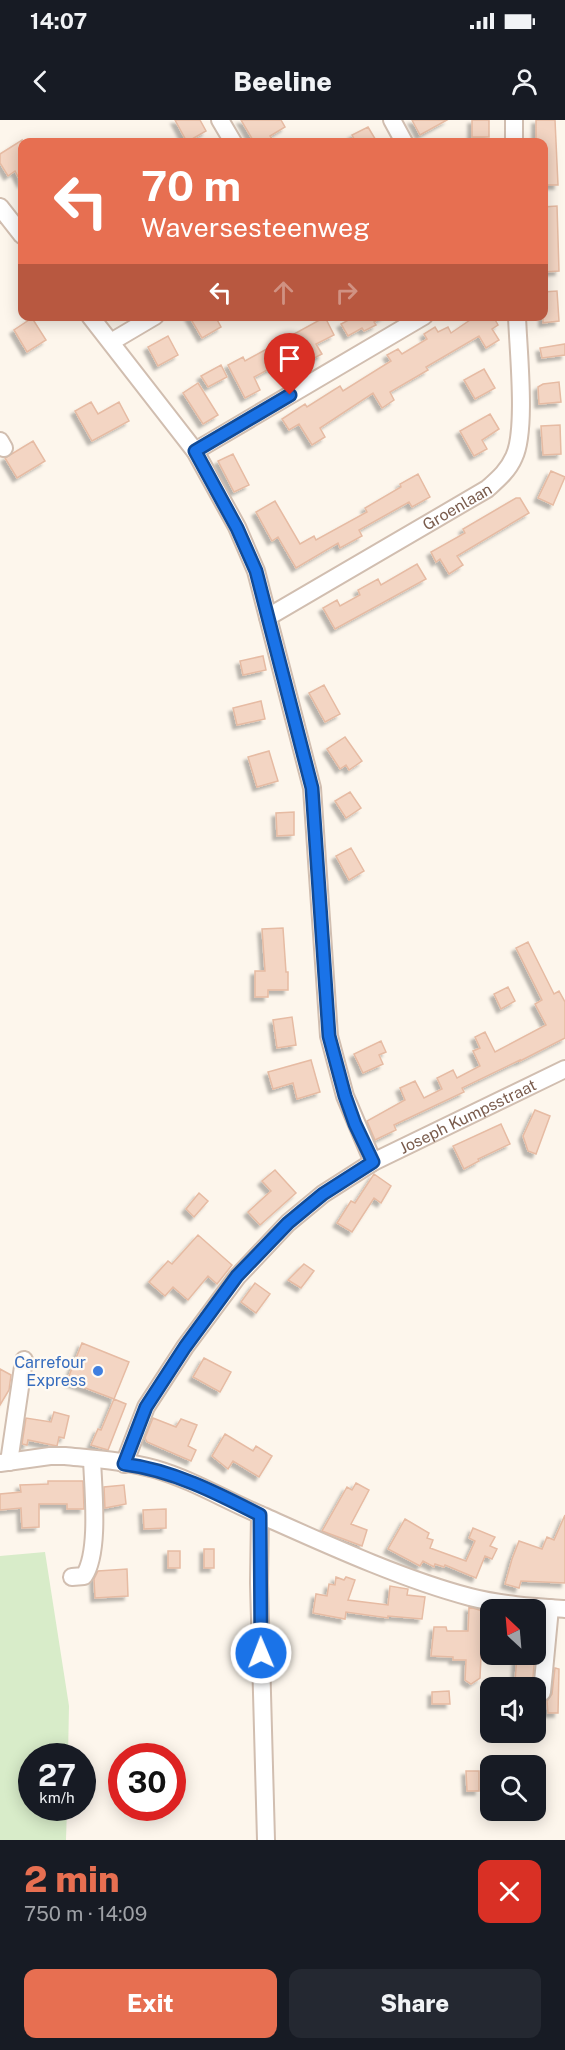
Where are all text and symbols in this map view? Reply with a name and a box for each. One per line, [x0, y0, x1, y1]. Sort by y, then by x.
text: 14:07 [30, 8, 87, 34]
icon: back [24, 65, 57, 98]
text: Beeline [233, 65, 332, 97]
icon: person [508, 65, 541, 98]
text: 70 m [141, 161, 241, 210]
icon: left [42, 162, 120, 240]
text: Waversesteenweg [141, 211, 370, 243]
icon: left [204, 276, 237, 309]
icon: ahead [267, 276, 300, 309]
icon: right [330, 276, 363, 309]
pin [264, 333, 315, 395]
icon: arrive [273, 342, 306, 375]
street label: Groenlaan [419, 479, 495, 534]
street label: Joseph Kumpsstraat [396, 1075, 539, 1157]
place label: Carrefour Express [14, 1353, 86, 1390]
marker: Carrefour Express [91, 1364, 105, 1378]
north arrow [480, 1599, 546, 1665]
map controls [480, 1599, 546, 1821]
position arrow [229, 1621, 293, 1685]
button: sound [480, 1677, 546, 1743]
speed limit sign: 30 [108, 1743, 186, 1821]
button: search [480, 1755, 546, 1821]
text: 27 [38, 1757, 76, 1793]
text: km/h [39, 1789, 75, 1806]
text: 2 min [24, 1858, 120, 1900]
button: close [478, 1860, 541, 1923]
text: 750 m · 14:09 [24, 1902, 147, 1926]
button: Exit [24, 1969, 277, 2038]
button: Share [289, 1969, 541, 2038]

